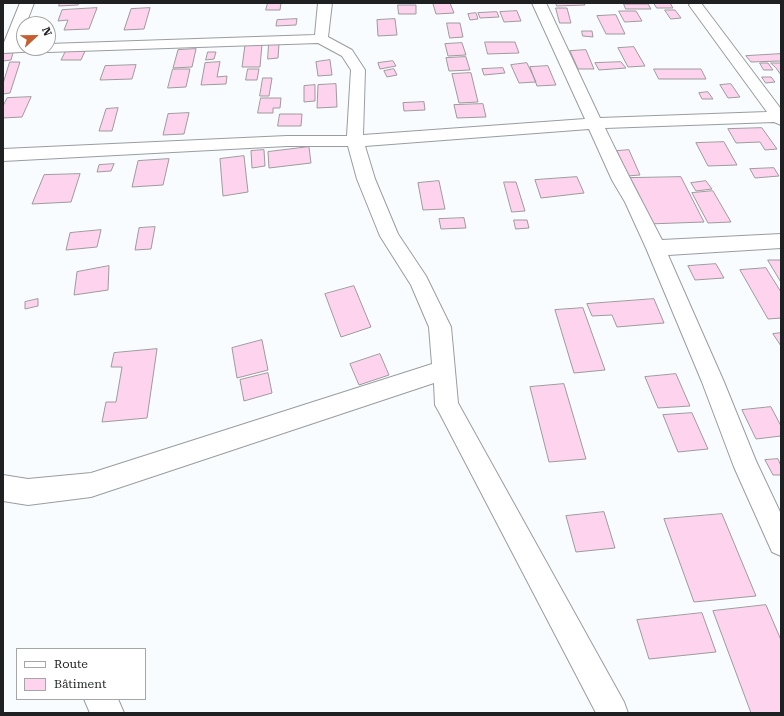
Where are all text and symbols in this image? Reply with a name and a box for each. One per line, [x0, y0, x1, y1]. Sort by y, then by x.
north arrow [16, 16, 56, 56]
text: N [39, 25, 54, 38]
legend [16, 648, 146, 700]
text: Route [54, 657, 88, 671]
text: Bâtiment [54, 677, 106, 691]

